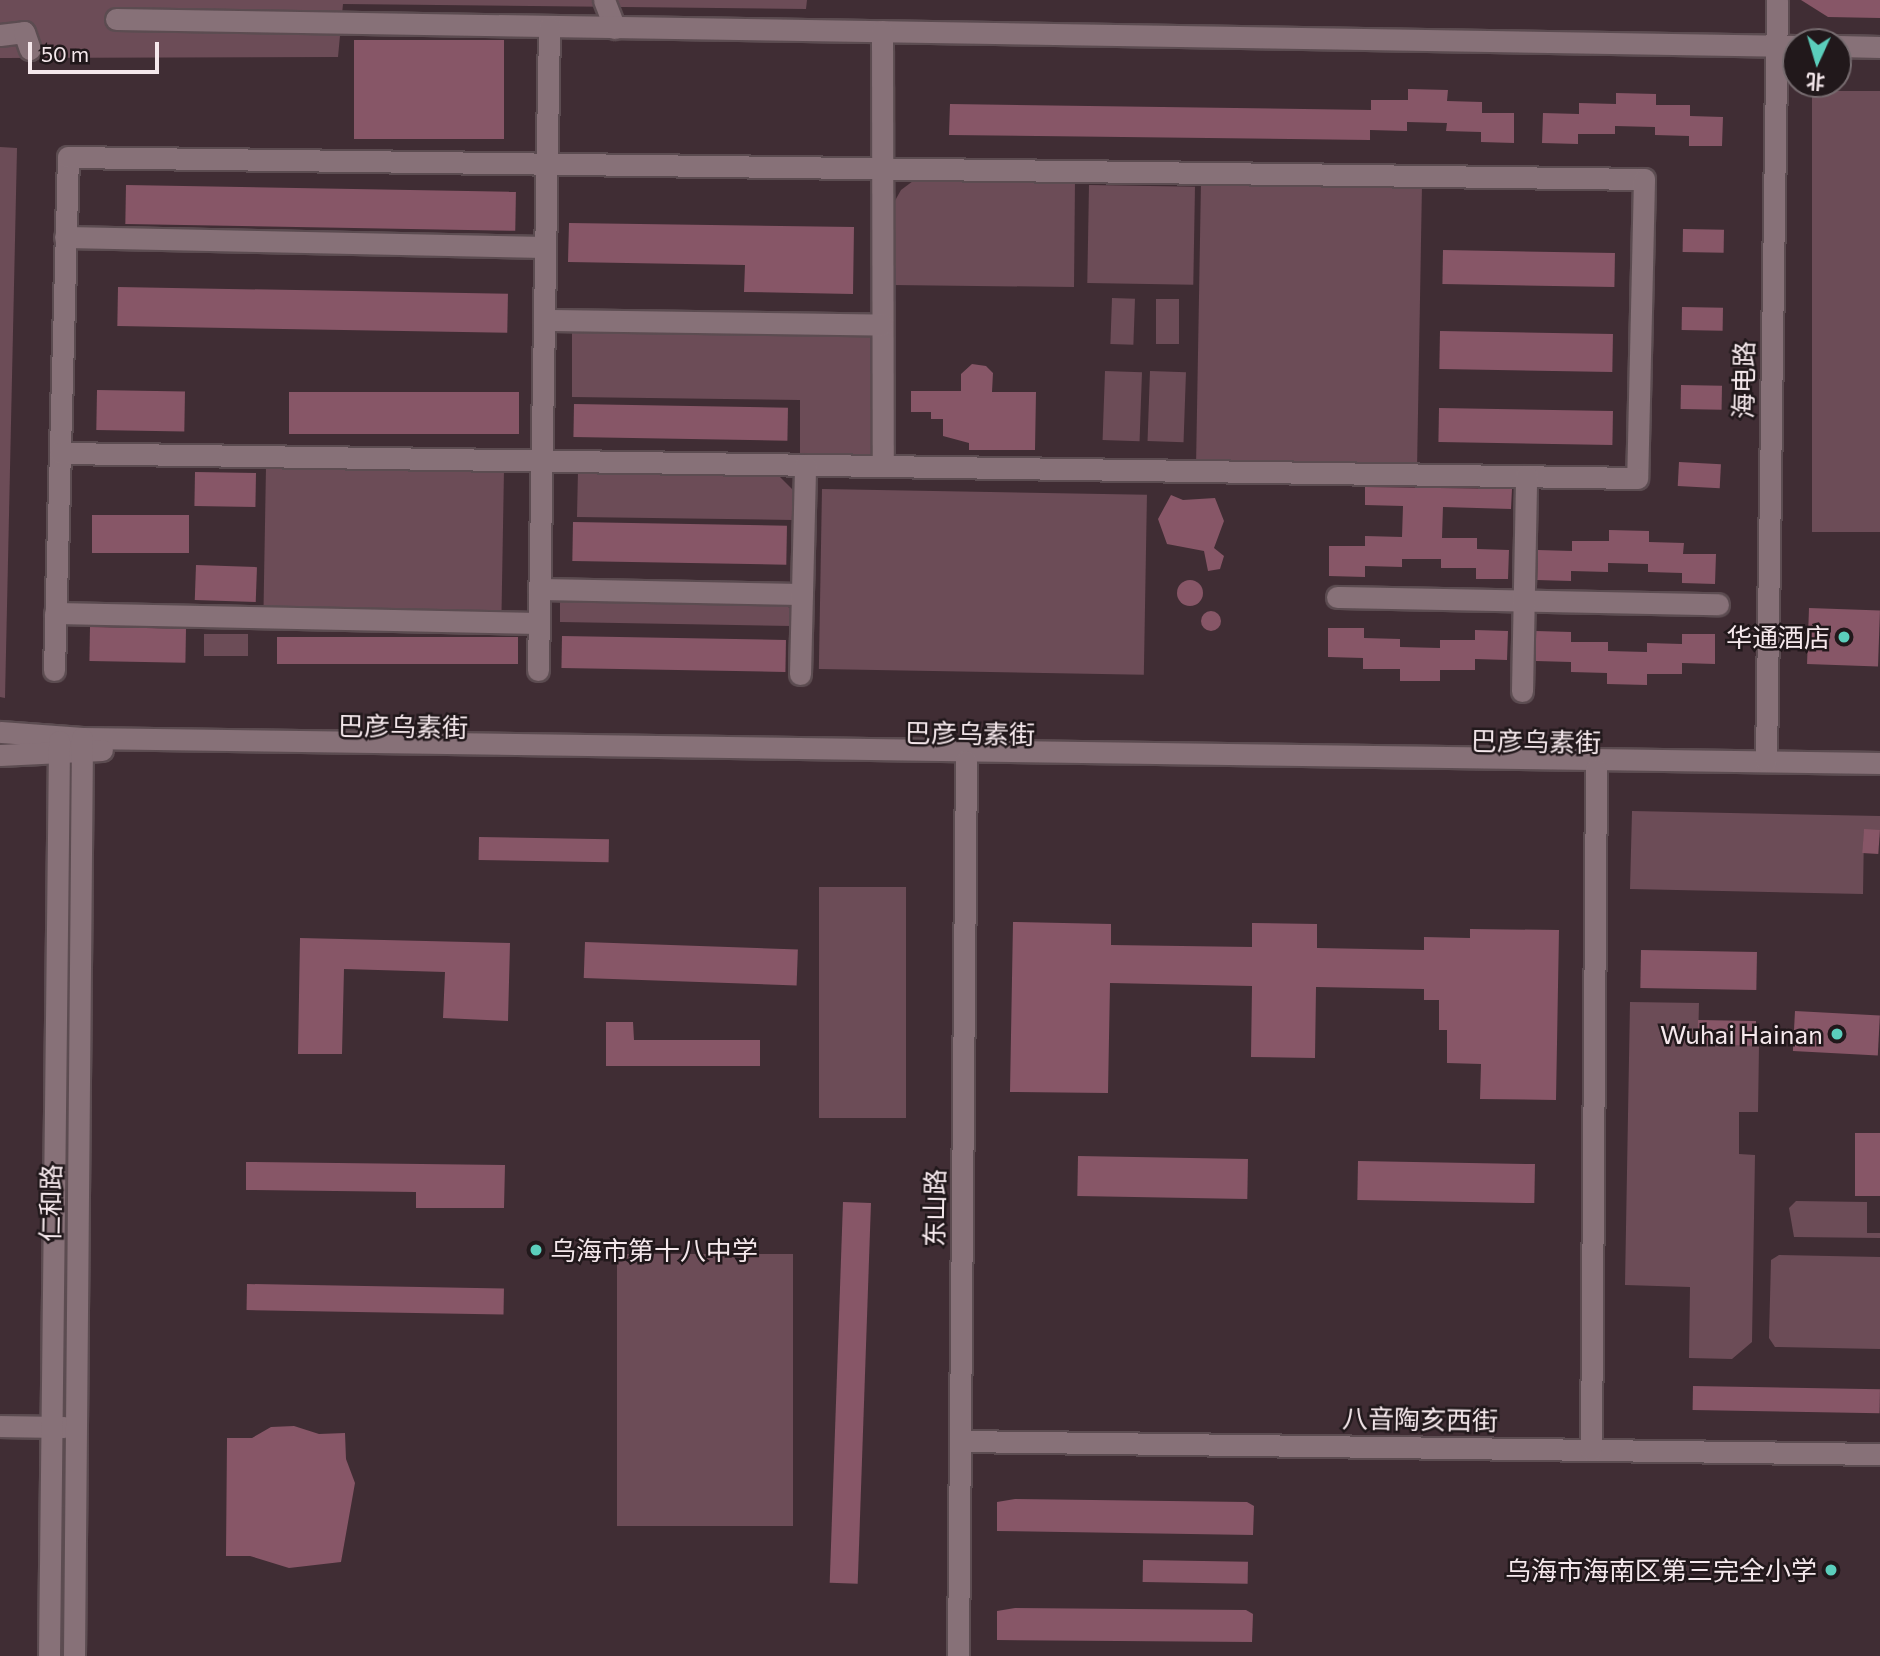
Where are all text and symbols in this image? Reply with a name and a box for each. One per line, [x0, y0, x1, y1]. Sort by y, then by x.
scale bar [32, 28, 163, 72]
north arrow [1782, 28, 1852, 98]
text: 50 m [41, 41, 89, 66]
text: 北 [1805, 70, 1826, 95]
street label: 海电路 [1727, 341, 1759, 419]
place label: 华通酒店 [1726, 621, 1830, 653]
marker: 华通酒店 [1836, 629, 1852, 645]
street label: 巴彦乌素街 [338, 709, 468, 743]
street label: 巴彦乌素街 [905, 716, 1035, 750]
street label: 巴彦乌素街 [1471, 724, 1601, 758]
place label: Wuhai Hainan [1660, 1018, 1823, 1050]
marker: Wuhai Hainan [1829, 1026, 1845, 1042]
street label: 仁和路 [34, 1164, 66, 1242]
street label: 东山路 [918, 1169, 950, 1247]
place label: 乌海市第十八中学 [550, 1234, 758, 1266]
marker: 乌海市第十八中学 [528, 1242, 544, 1258]
street label: 八音陶亥西街 [1342, 1402, 1498, 1436]
place label: 乌海市海南区第三完全小学 [1505, 1554, 1817, 1586]
marker: 乌海市海南区第三完全小学 [1823, 1562, 1839, 1578]

